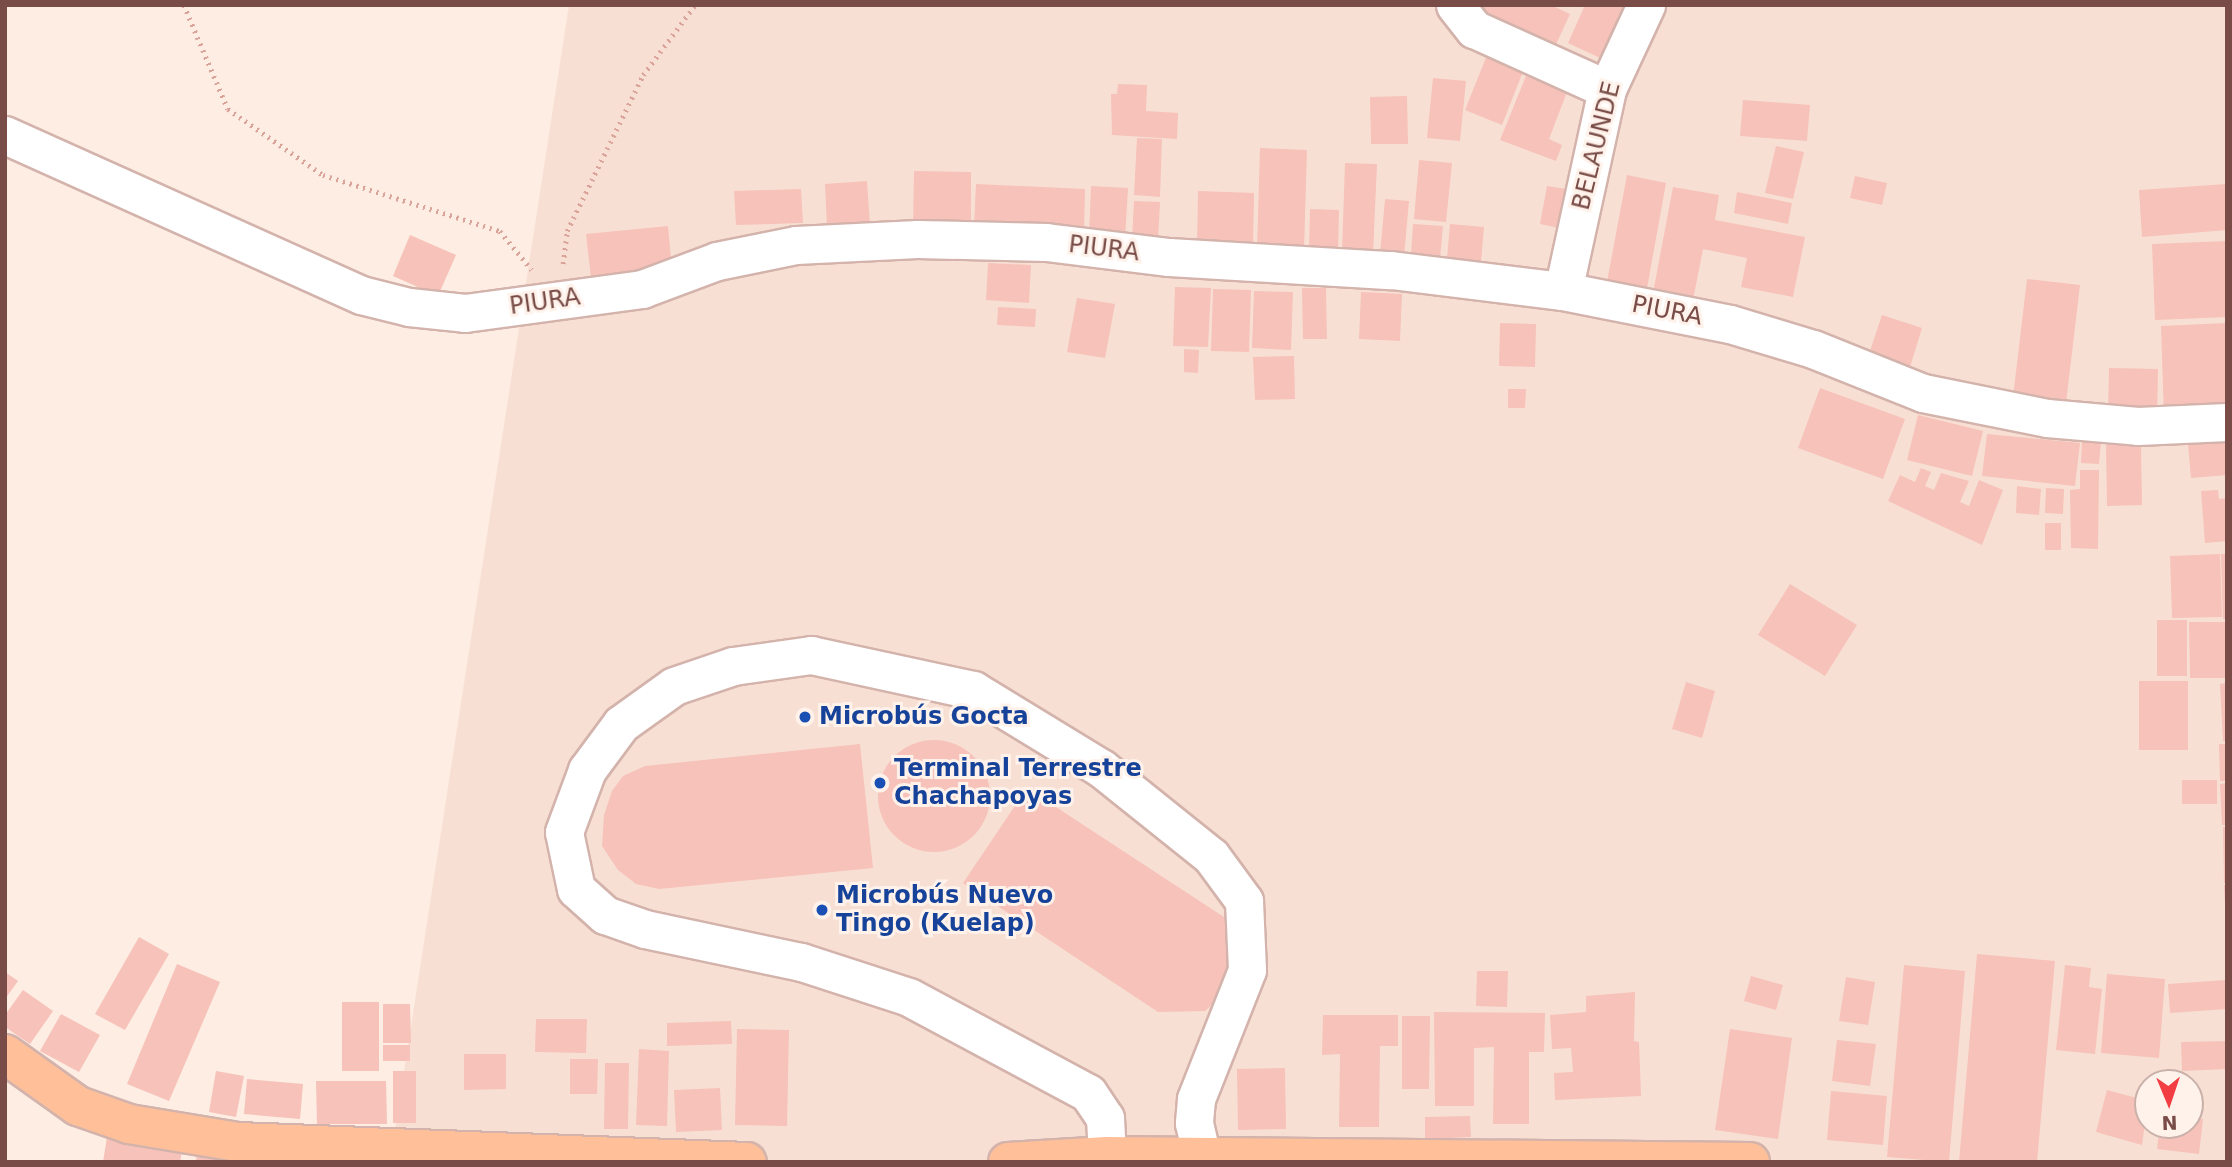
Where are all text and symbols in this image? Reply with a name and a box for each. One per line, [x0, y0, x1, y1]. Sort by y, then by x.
street label: BELAUNDE [1567, 79, 1627, 213]
street label: PIURA [1067, 230, 1141, 268]
street label: PIURA [508, 283, 582, 321]
street label: PIURA [1629, 290, 1705, 332]
place label: Microbús Gocta [819, 703, 1029, 731]
marker: Microbús Gocta [797, 709, 813, 725]
place label: Terminal Terrestre Chachapoyas [894, 755, 1142, 811]
marker: Terminal Terrestre Chachapoyas [872, 775, 888, 791]
place label: Microbús Nuevo Tingo (Kuelap) [836, 882, 1053, 938]
marker: Microbús Nuevo Tingo (Kuelap) [814, 902, 830, 918]
north arrow [2134, 1069, 2204, 1139]
text: N [2161, 1112, 2178, 1134]

